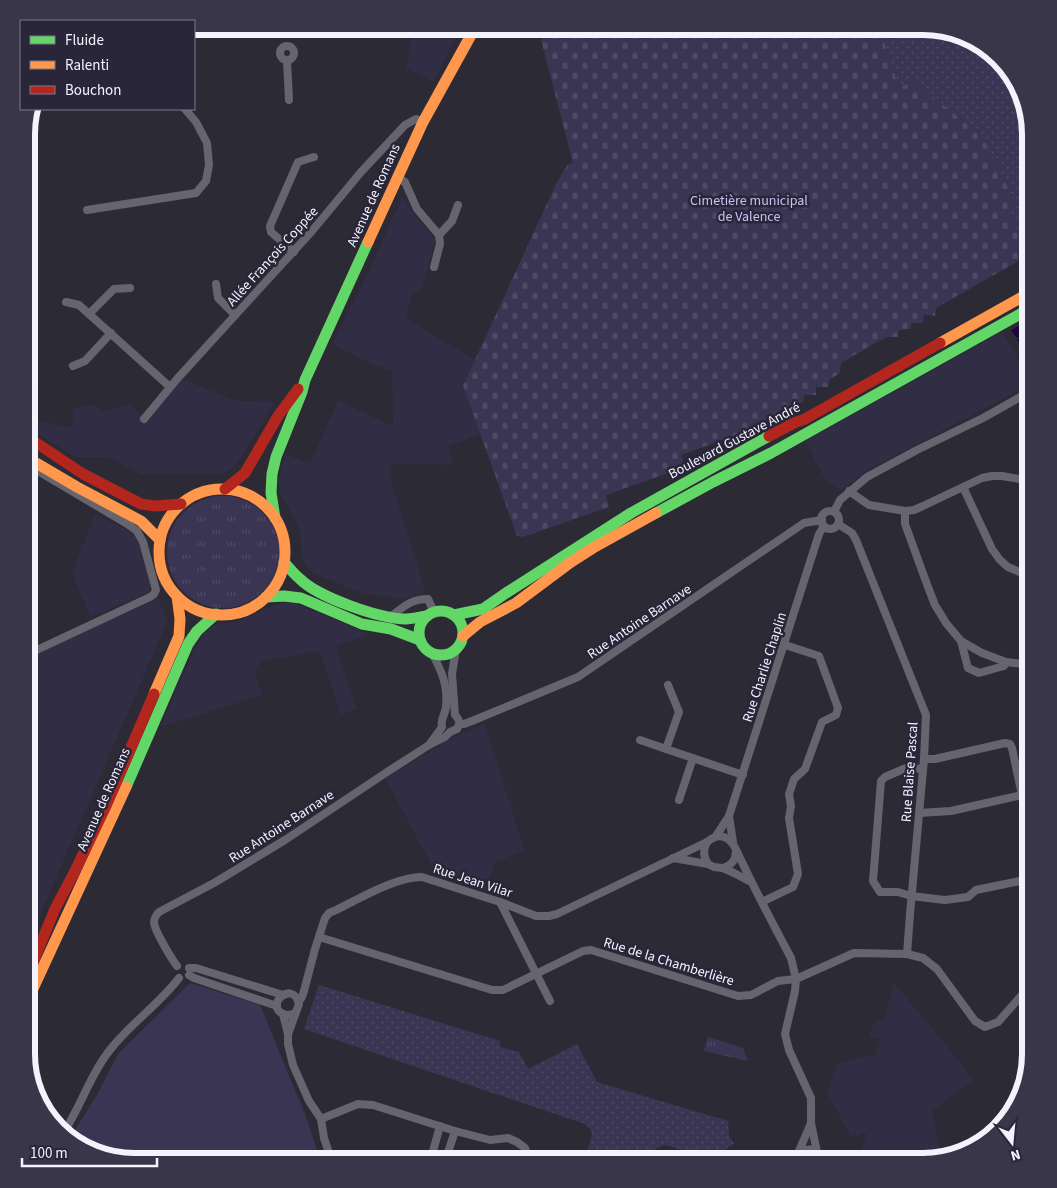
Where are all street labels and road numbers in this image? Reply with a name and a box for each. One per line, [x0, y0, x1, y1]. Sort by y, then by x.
street label: Avenue de Romans [342, 140, 406, 250]
street label: Allée François Coppée [222, 202, 323, 311]
street label: Boulevard Gustave André [665, 398, 804, 484]
street label: Rue Antoine Barnave [583, 579, 696, 664]
street label: Rue Charlie Chaplin [738, 610, 792, 725]
street label: Rue Blaise Pascal [897, 721, 924, 823]
street label: Avenue de Romans [72, 744, 136, 854]
street label: Rue Antoine Barnave [225, 785, 338, 868]
street label: Rue Jean Vilar [430, 859, 515, 903]
street label: Rue de la Chamberlière [601, 933, 737, 991]

